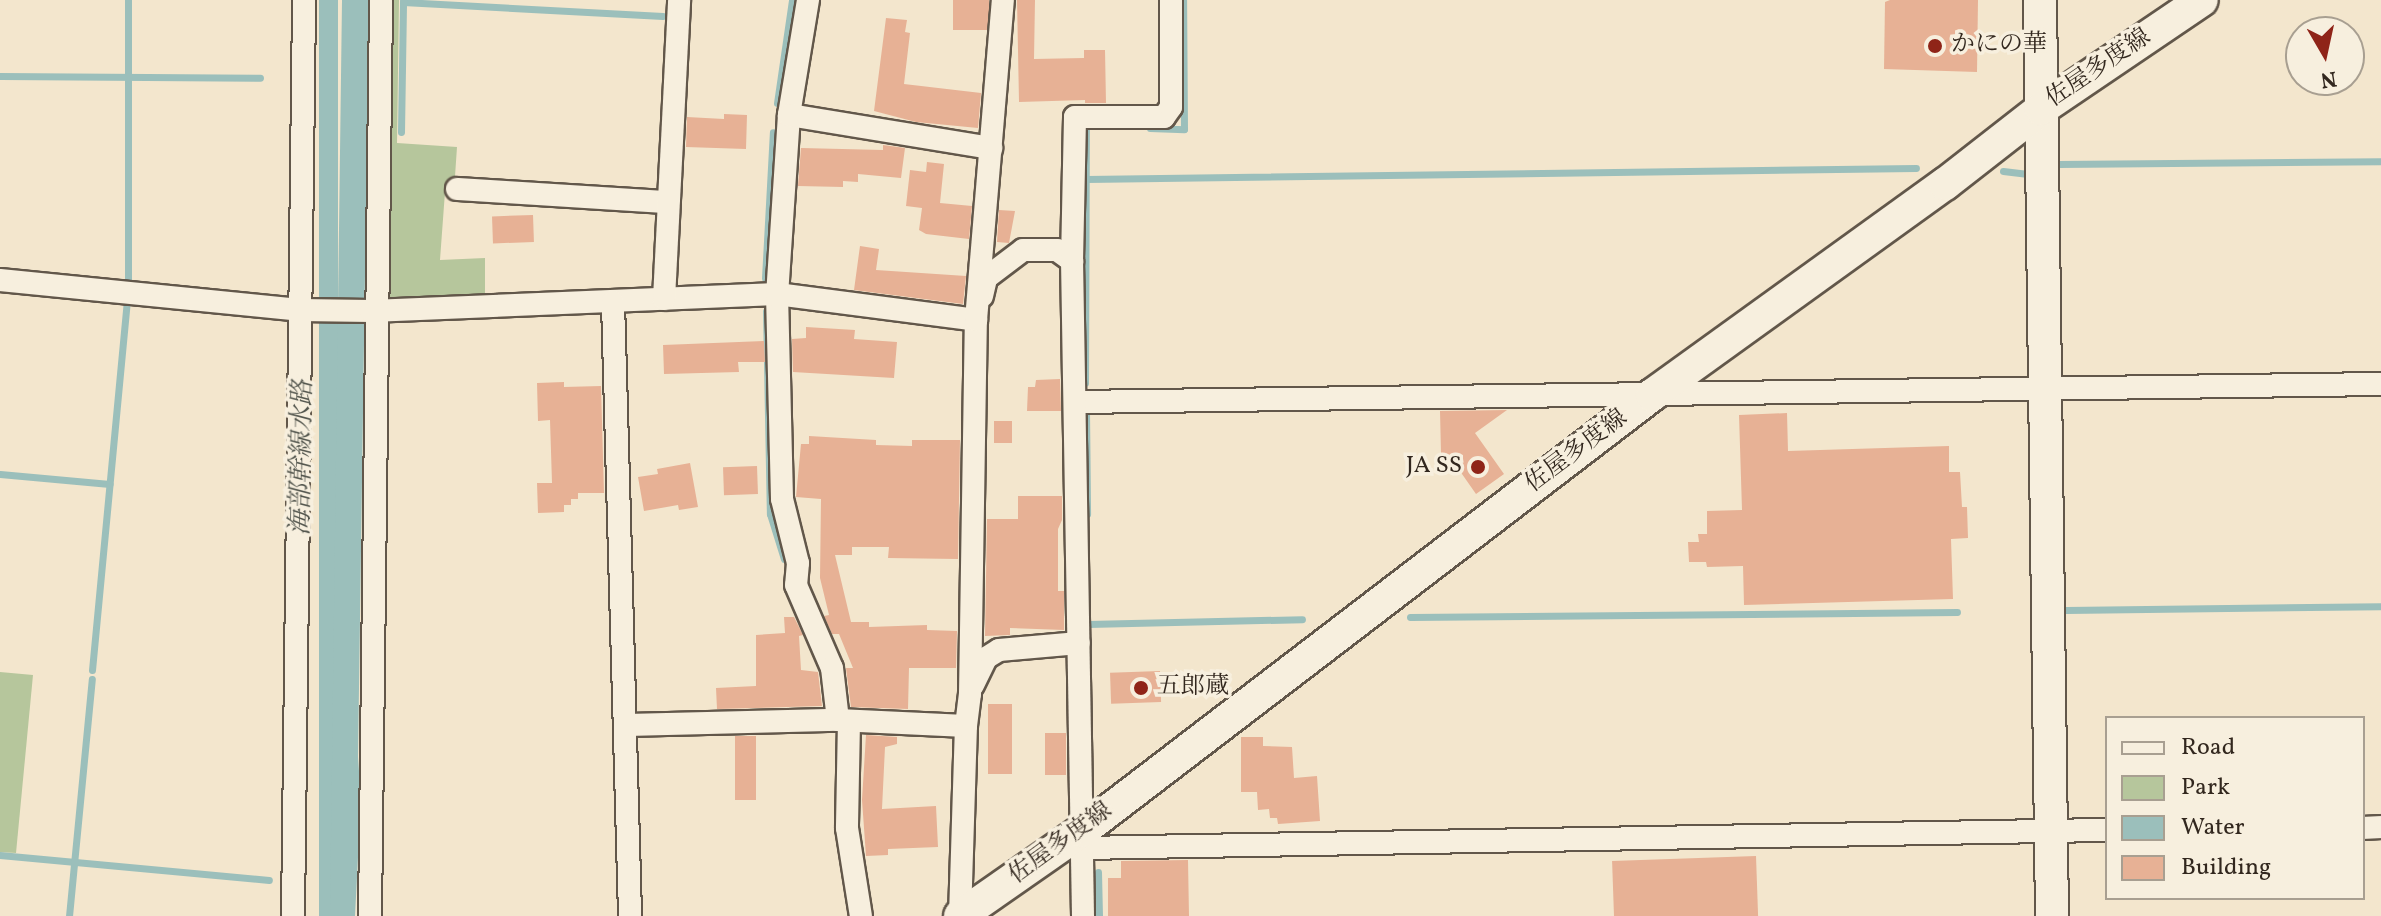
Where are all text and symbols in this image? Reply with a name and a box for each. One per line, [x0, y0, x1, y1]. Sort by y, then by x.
north arrow [2285, 16, 2365, 96]
street label: 佐屋多度線 [2041, 24, 2157, 114]
place label: かにの華 [1951, 32, 2047, 60]
marker: かにの華 [1926, 37, 1944, 55]
text: N [2318, 62, 2339, 95]
water label: 海部幹線水路 [286, 380, 320, 536]
street label: 佐屋多度線 [1520, 404, 1634, 500]
place label: JA SS [1406, 453, 1462, 481]
marker: JA SS [1469, 458, 1487, 476]
place label: 五郎蔵 [1157, 674, 1229, 702]
marker: 五郎蔵 [1132, 679, 1150, 697]
legend [2105, 716, 2365, 900]
text: Road [2181, 731, 2235, 765]
text: Park [2181, 771, 2230, 805]
street label: 佐屋多度線 [1004, 797, 1118, 891]
text: Water [2181, 811, 2245, 845]
text: Building [2181, 851, 2271, 885]

